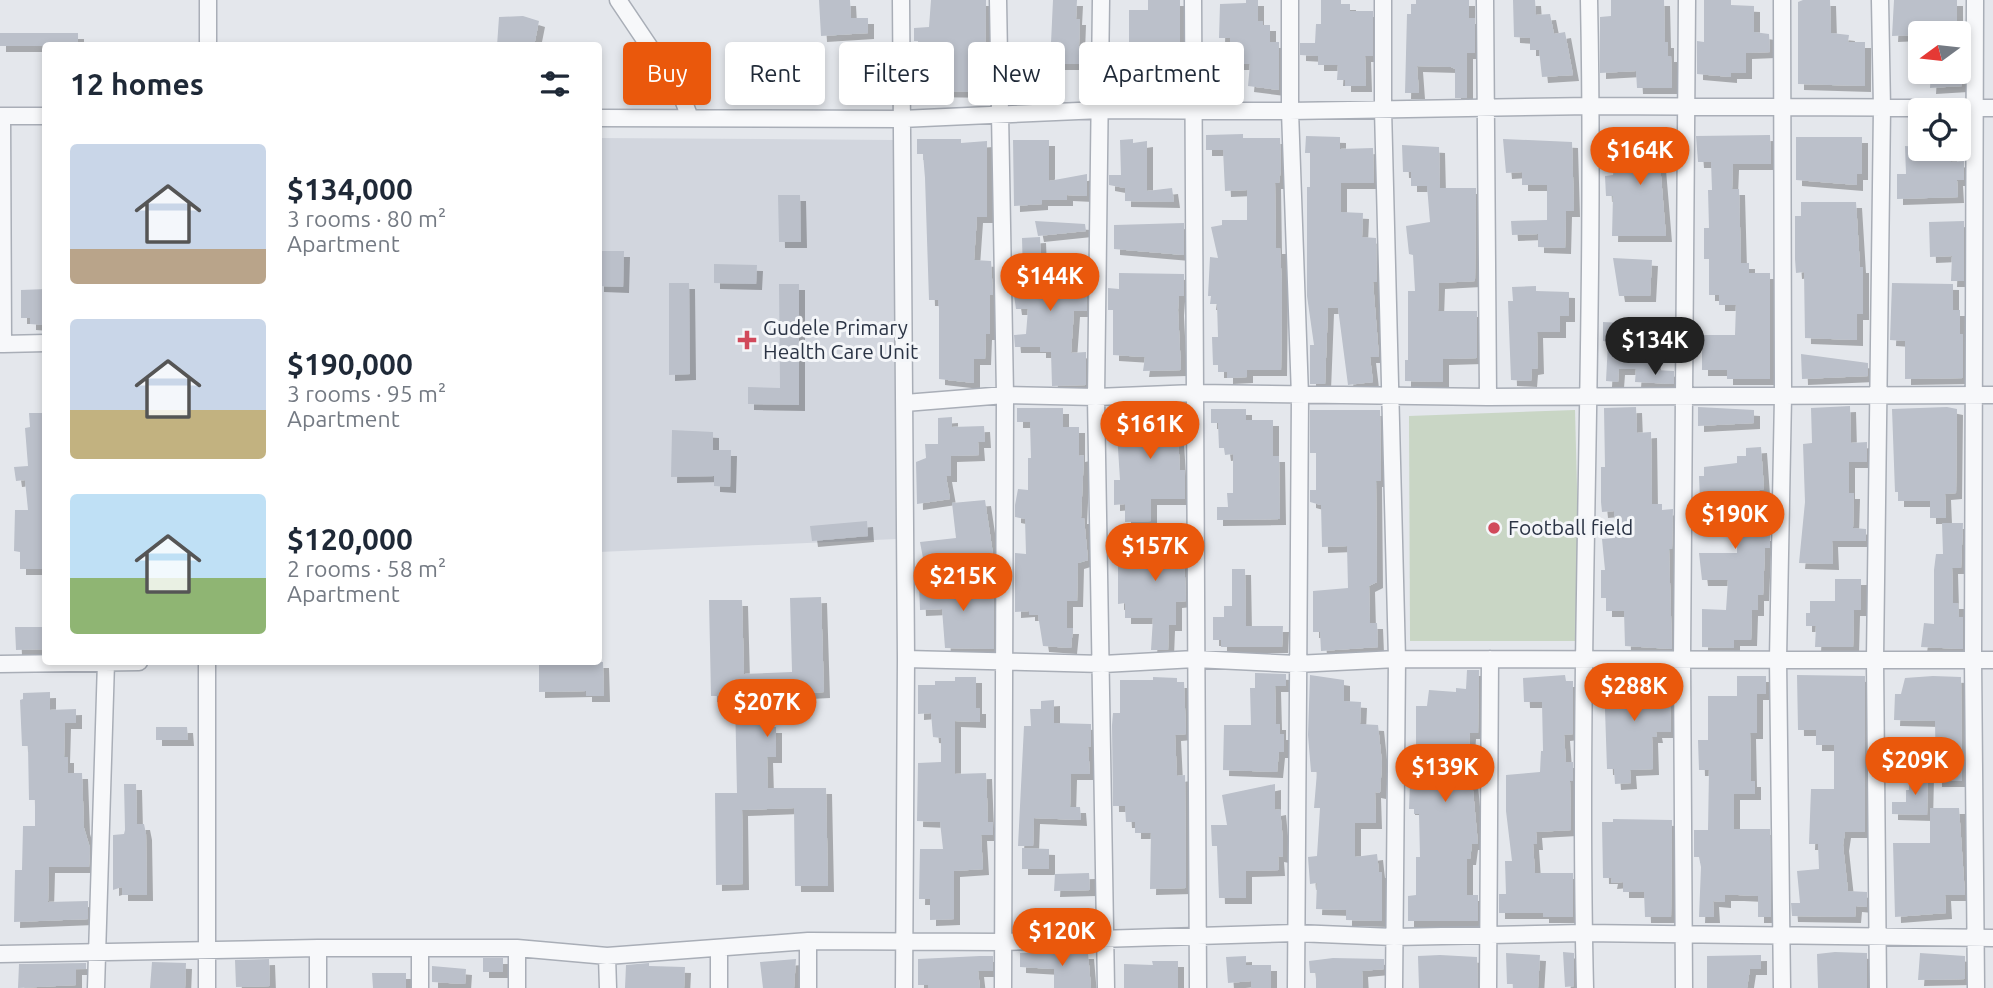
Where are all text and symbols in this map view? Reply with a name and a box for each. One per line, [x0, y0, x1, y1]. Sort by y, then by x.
north arrow [1908, 21, 1970, 84]
map controls [1908, 21, 1971, 161]
chip: Buy [623, 42, 711, 105]
chip: Rent [725, 42, 825, 105]
chip: Filters [839, 42, 954, 105]
chip: New [968, 42, 1065, 105]
chip: Apartment [1079, 42, 1244, 105]
icon: filters [536, 65, 574, 103]
text: 12 homes [70, 67, 204, 101]
button: locate [1908, 98, 1971, 161]
pin: $164K [1591, 128, 1689, 187]
text: $164K [1606, 137, 1674, 162]
icon: home [126, 172, 210, 256]
text: $134,000 [287, 172, 413, 206]
text: 3 rooms · 80 m² [287, 206, 446, 231]
text: Apartment [287, 231, 400, 256]
pin: $144K [1001, 254, 1099, 313]
text: $144K [1016, 263, 1084, 288]
place label: Gudele Primary Health Care Unit [763, 315, 918, 363]
pin: $134K [1606, 318, 1704, 377]
text: $134K [1621, 327, 1689, 352]
marker: Gudele Primary Health Care Unit [737, 330, 757, 350]
icon: home [126, 347, 210, 431]
text: $190,000 [287, 347, 413, 381]
text: 3 rooms · 95 m² [287, 381, 446, 406]
pin: $161K [1101, 402, 1199, 461]
text: Apartment [287, 406, 400, 431]
text: $161K [1116, 411, 1184, 436]
pin: $190K [1686, 491, 1784, 551]
text: $190K [1701, 501, 1769, 526]
place label: Football field [1508, 515, 1633, 539]
marker: Football field [1486, 520, 1502, 536]
icon: home [126, 522, 210, 606]
text: $120,000 [287, 522, 413, 556]
pin: $157K [1106, 524, 1204, 583]
text: $157K [1121, 533, 1189, 558]
pin: $215K [914, 554, 1012, 613]
text: 2 rooms · 58 m² [287, 556, 446, 581]
text: $215K [929, 563, 997, 588]
text: Apartment [287, 581, 400, 606]
pin: $288K [1585, 664, 1683, 723]
text: $288K [1600, 673, 1668, 698]
pin: $207K [718, 680, 816, 739]
text: $207K [733, 689, 801, 714]
pin: $209K [1866, 738, 1964, 797]
pin: $139K [1396, 744, 1494, 804]
text: $209K [1881, 747, 1949, 772]
text: $139K [1411, 754, 1479, 779]
pin: $120K [1013, 908, 1111, 968]
text: $120K [1028, 918, 1096, 943]

